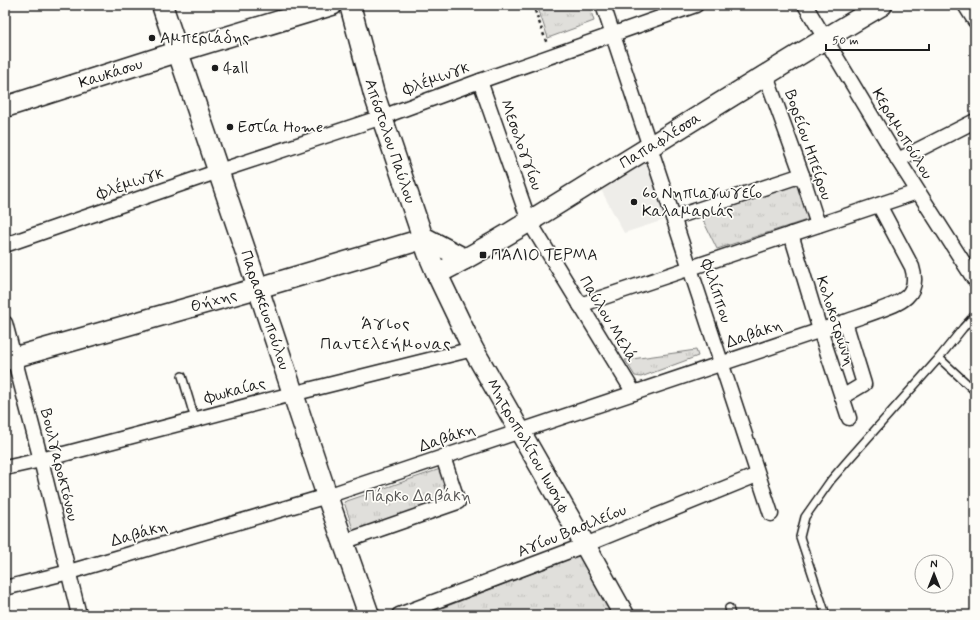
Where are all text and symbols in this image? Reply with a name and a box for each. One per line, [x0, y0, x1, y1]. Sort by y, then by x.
scale bar [826, 26, 929, 52]
place label: Αμπεριάδης [160, 28, 249, 49]
marker: Αμπεριάδης [147, 33, 157, 43]
text: 50 m [832, 33, 859, 49]
street label: Καυκάσου [76, 53, 145, 93]
street label: Φλέμινγκ [399, 56, 473, 101]
place label: 4all [223, 58, 249, 79]
marker: 4all [210, 63, 220, 73]
street label: Απόστολου Παύλου [360, 77, 421, 206]
street label: Κεραμοπούλου [867, 85, 937, 183]
street label: Βορείου Ηπείρου [779, 87, 837, 203]
street label: Μεσολογγίου [495, 97, 547, 193]
street label: Παπαφλέσσα [615, 107, 705, 174]
place label: Εστία Home [238, 117, 323, 138]
marker: Εστία Home [225, 122, 235, 132]
street label: Φλέμινγκ [93, 162, 167, 206]
place label: 6ο Νηπιαγωγείο Καλαμαριάς [642, 183, 762, 222]
marker: 6ο Νηπιαγωγείο Καλαμαριάς [629, 197, 639, 207]
place label: ΠΑΛΙΟ ΤΕΡΜΑ [491, 245, 598, 266]
street label: Παρασκευοπούλου [235, 247, 295, 373]
marker: ΠΑΛΙΟ ΤΕΡΜΑ [478, 250, 488, 260]
street label: Φιλίππου [695, 255, 736, 326]
street label: Παύλου Μελά [574, 272, 642, 366]
street label: Κολοκοτρώνη [811, 273, 859, 369]
street label: Θήχης [188, 284, 239, 317]
district label: Άγιος Παντελεήμονας [320, 313, 452, 355]
street label: Δαβάκη [723, 315, 785, 353]
street label: Φωκαίας [201, 373, 268, 409]
street label: Μητροπολίτου Ιωσήφ [482, 375, 575, 517]
street label: Βουλγαροκτόνου [35, 406, 83, 524]
street label: Δαβάκη [416, 419, 478, 457]
park label: Πάρκο Δαβάκη [365, 486, 471, 507]
street label: Αγίου Βασιλείου [514, 500, 630, 562]
street label: Δαβάκη [108, 516, 170, 552]
north arrow [914, 554, 954, 594]
text: N [930, 558, 938, 572]

